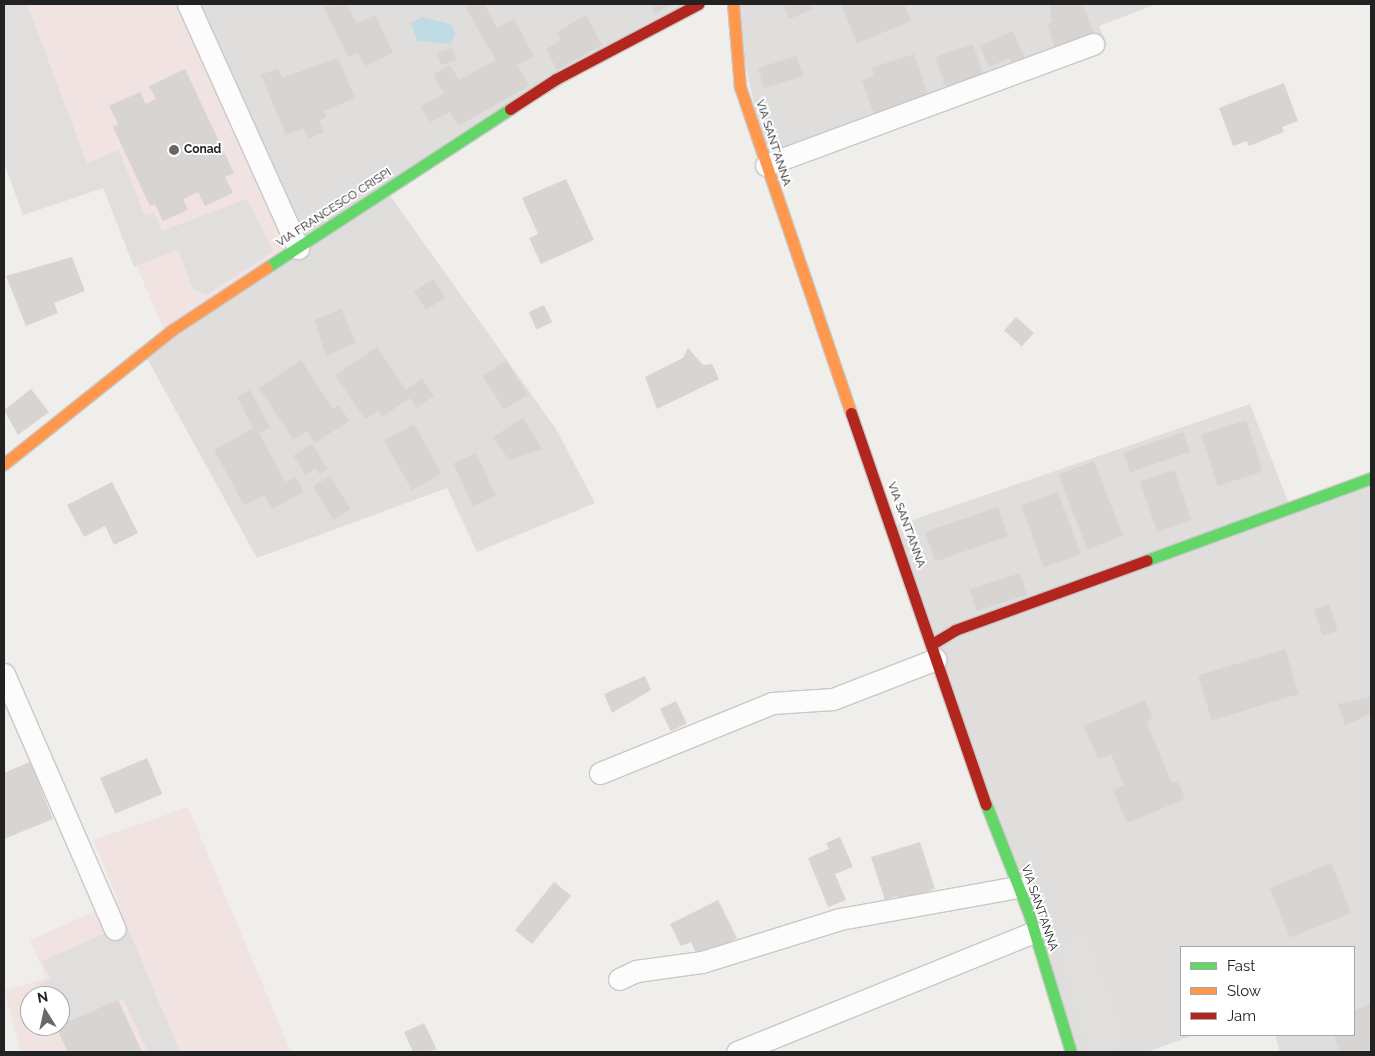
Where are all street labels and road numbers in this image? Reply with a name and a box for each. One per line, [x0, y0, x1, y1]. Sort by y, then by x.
street label: VIA SANT'ANNA [752, 98, 794, 188]
street label: VIA FRANCESCO CRISPI [274, 165, 394, 251]
street label: VIA SANT'ANNA [884, 480, 928, 570]
street label: VIA SANT'ANNA [1017, 863, 1061, 953]

